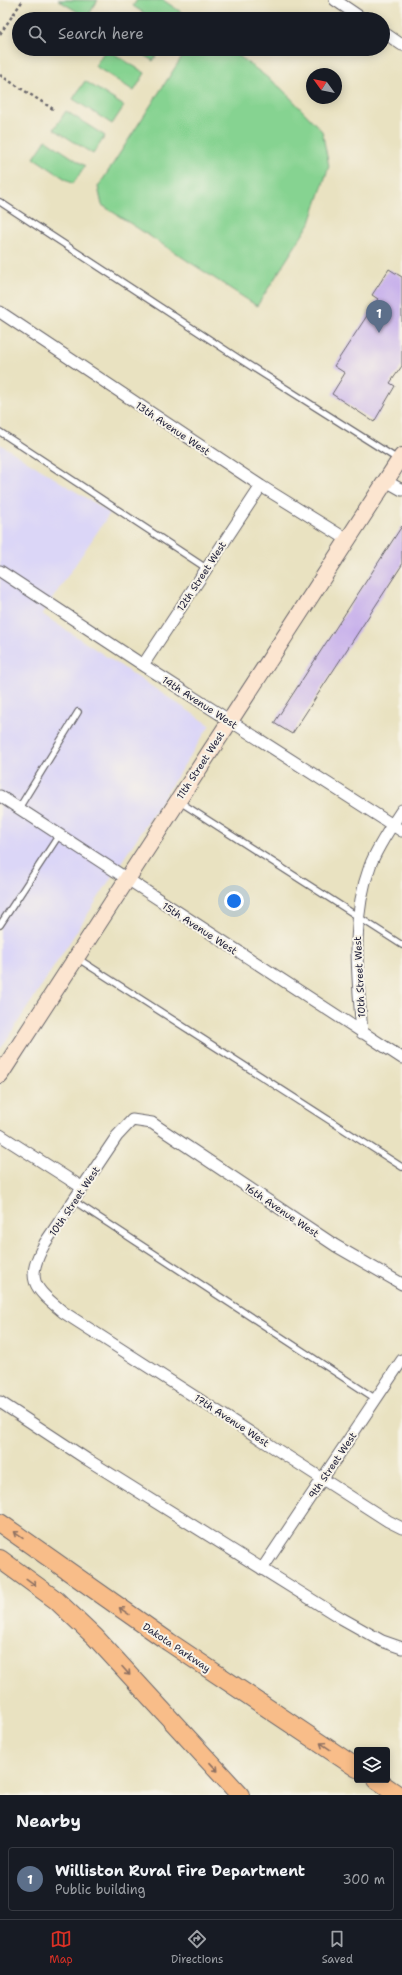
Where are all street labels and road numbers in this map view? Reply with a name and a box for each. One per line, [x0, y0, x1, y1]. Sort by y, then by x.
street label: 13th Avenue West [133, 399, 212, 458]
street label: 12th Street West [174, 539, 229, 614]
street label: 14th Avenue West [160, 673, 240, 732]
street label: 11th Street West [174, 729, 227, 802]
street label: 15th Avenue West [160, 899, 240, 957]
street label: 10th Street West [351, 936, 368, 1018]
street label: 10th Street West [46, 1164, 103, 1239]
street label: 16th Avenue West [242, 1181, 321, 1240]
street label: 17th Avenue West [192, 1391, 272, 1450]
street label: 9th Street West [305, 1430, 359, 1501]
street label: Dakota Parkway [140, 1620, 213, 1675]

